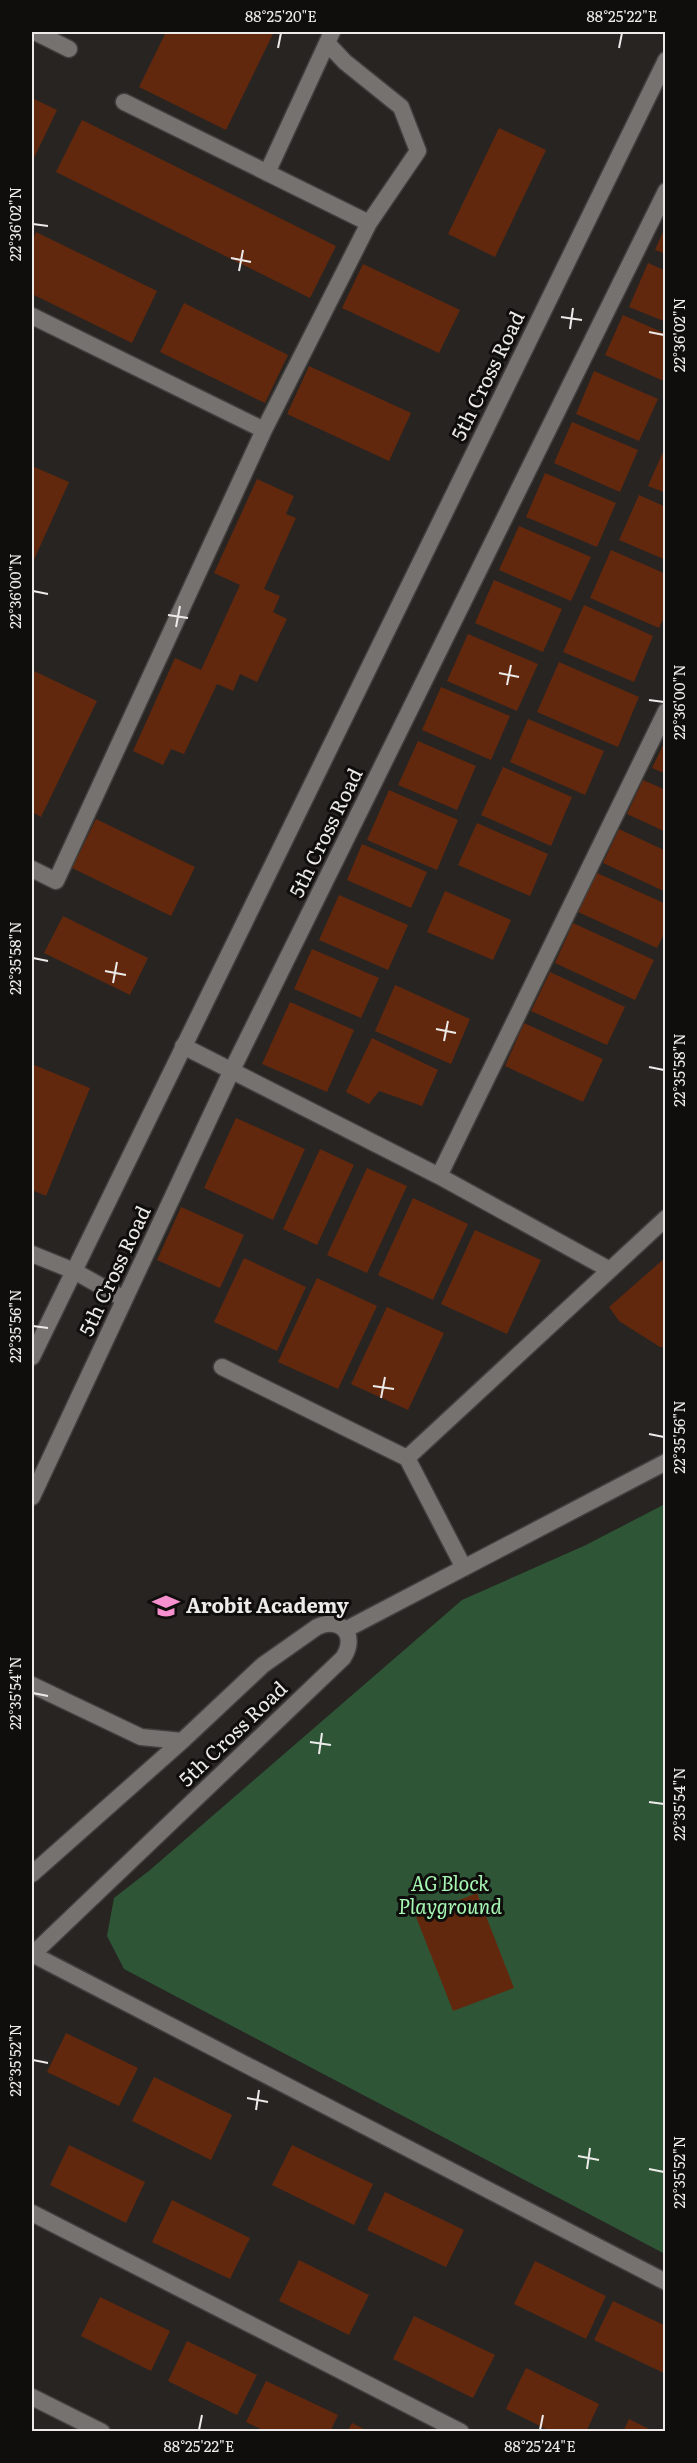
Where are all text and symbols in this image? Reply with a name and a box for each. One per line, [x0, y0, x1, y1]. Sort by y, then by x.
text: 88°25'20"E [245, 4, 317, 27]
text: 88°25'22"E [587, 4, 657, 27]
text: 22°36'02"N [3, 187, 26, 261]
text: 22°36'02"N [667, 298, 690, 372]
street label: 5th Cross Road [442, 305, 531, 445]
text: 22°36'00"N [3, 553, 26, 629]
text: 22°36'00"N [667, 664, 690, 740]
street label: 5th Cross Road [280, 762, 369, 902]
text: 22°35'58"N [3, 921, 26, 995]
text: 22°35'58"N [667, 1033, 690, 1107]
street label: 5th Cross Road [70, 1200, 157, 1340]
text: 22°35'56"N [3, 1289, 26, 1363]
text: 22°35'56"N [667, 1400, 690, 1474]
place label: Arobit Academy [186, 1589, 350, 1619]
school or university icon: Arobit Academy [151, 1591, 181, 1621]
text: 22°35'54"N [3, 1656, 26, 1730]
street label: 5th Cross Road [171, 1673, 293, 1792]
text: 22°35'54"N [667, 1767, 690, 1841]
park label: AG Block Playground [398, 1867, 503, 1920]
text: 22°35'52"N [3, 2024, 26, 2096]
text: 22°35'52"N [667, 2136, 690, 2208]
text: 88°25'22"E [164, 2434, 234, 2457]
text: 88°25'24"E [504, 2434, 576, 2457]

